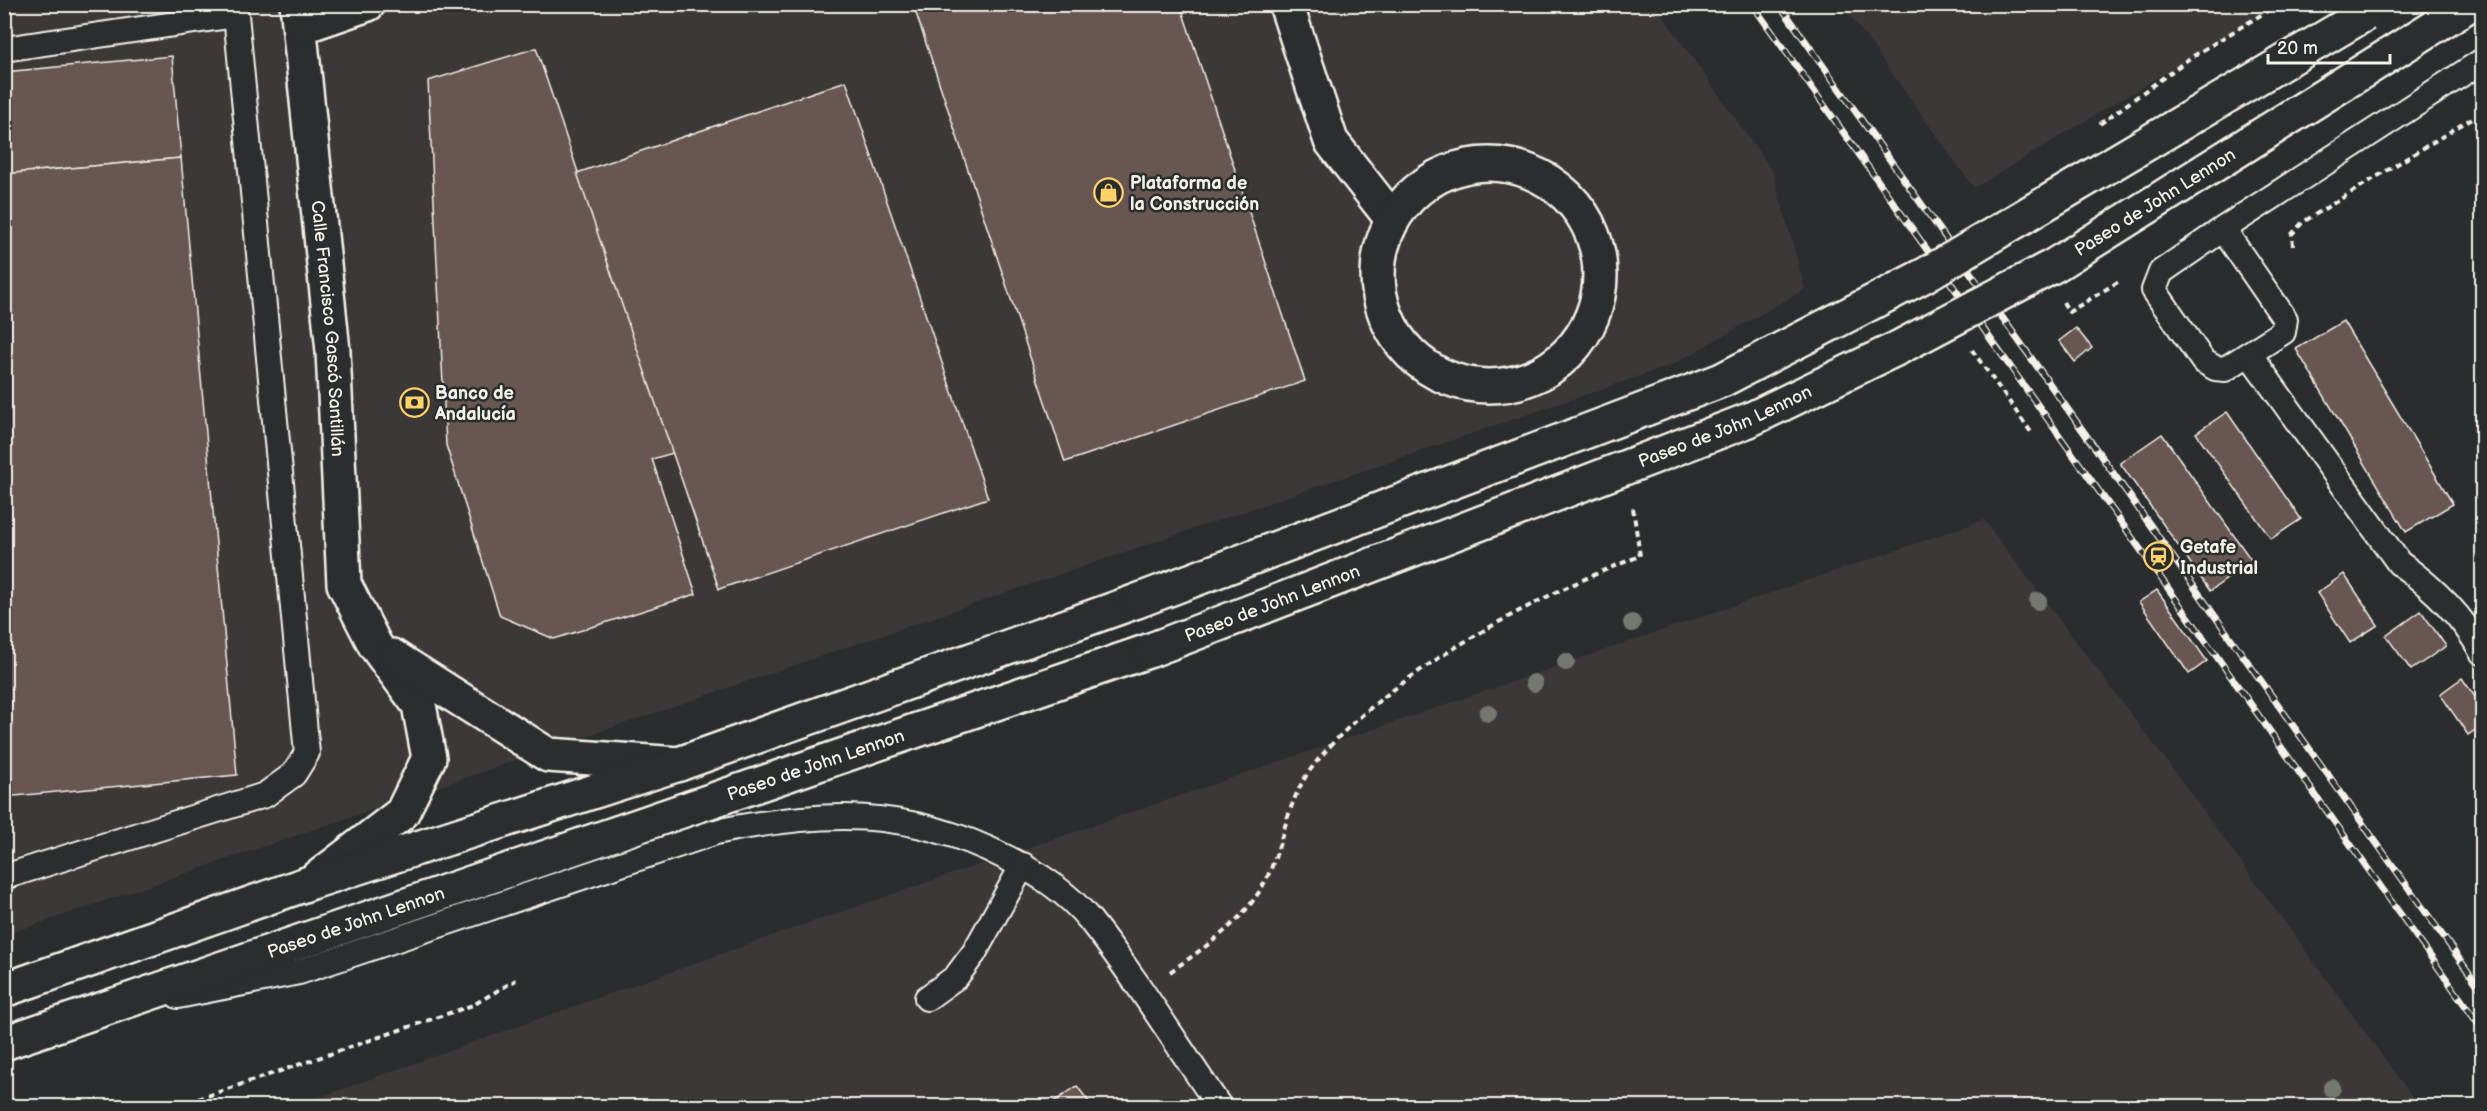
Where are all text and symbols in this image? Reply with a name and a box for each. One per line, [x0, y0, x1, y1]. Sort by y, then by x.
scale bar [2268, 27, 2390, 65]
text: 20 m [2277, 38, 2318, 59]
street label: Paseo de John Lennon [2071, 144, 2239, 260]
place label: Plataforma de la Construcción [1130, 173, 1259, 215]
shop icon: Plataforma de la Construcción [1093, 177, 1125, 209]
street label: Calle Francisco Gascó Santillán [307, 199, 348, 457]
street label: Paseo de John Lennon [1635, 381, 1815, 472]
place label: Banco de Andalucía [434, 383, 516, 425]
bank icon: Banco de Andalucía [398, 387, 430, 419]
place label: Getafe Industrial [2180, 537, 2258, 579]
station icon: Getafe Industrial [2143, 541, 2175, 573]
street label: Paseo de John Lennon [1182, 560, 1363, 647]
street label: Paseo de John Lennon [724, 725, 907, 805]
street label: Paseo de John Lennon [265, 882, 447, 962]

